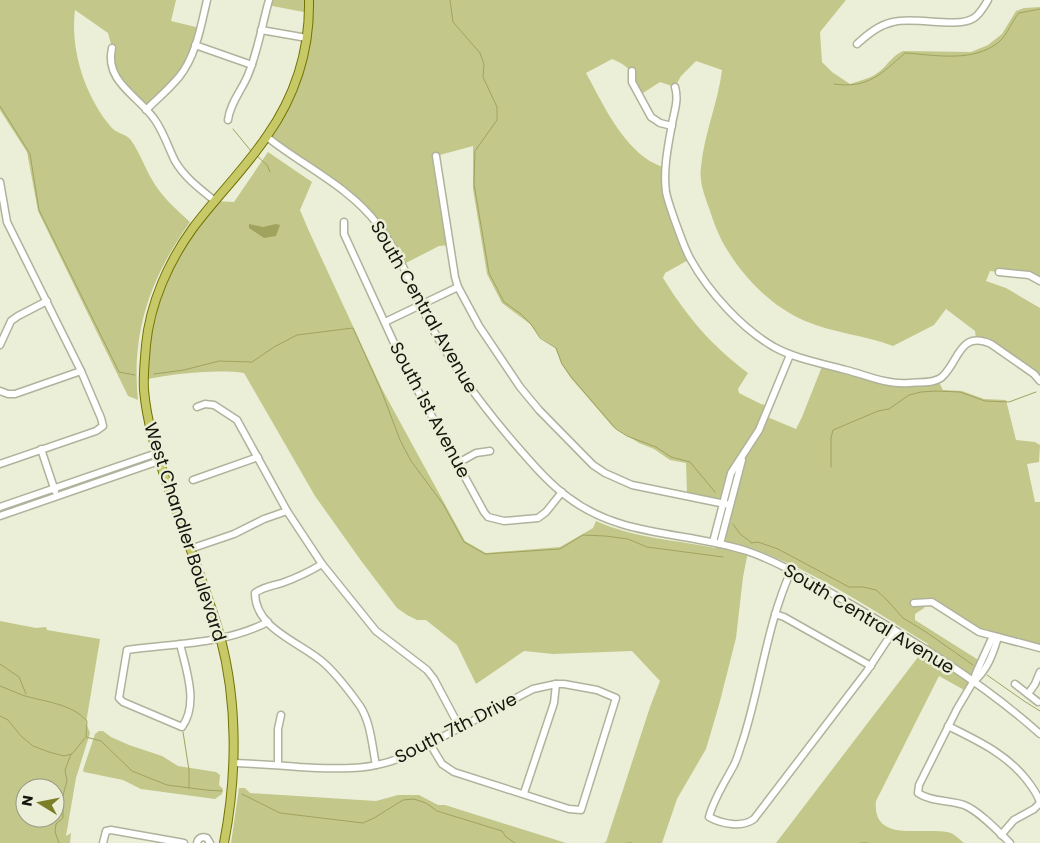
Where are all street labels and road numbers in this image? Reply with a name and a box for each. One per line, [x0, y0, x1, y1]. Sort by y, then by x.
street label: South Central Avenue [365, 216, 484, 398]
street label: South 1st Avenue [384, 337, 477, 482]
street label: West Chandler Boulevard [138, 419, 233, 644]
street label: South Central Avenue [779, 558, 959, 680]
street label: South 7th Drive [390, 686, 521, 769]

